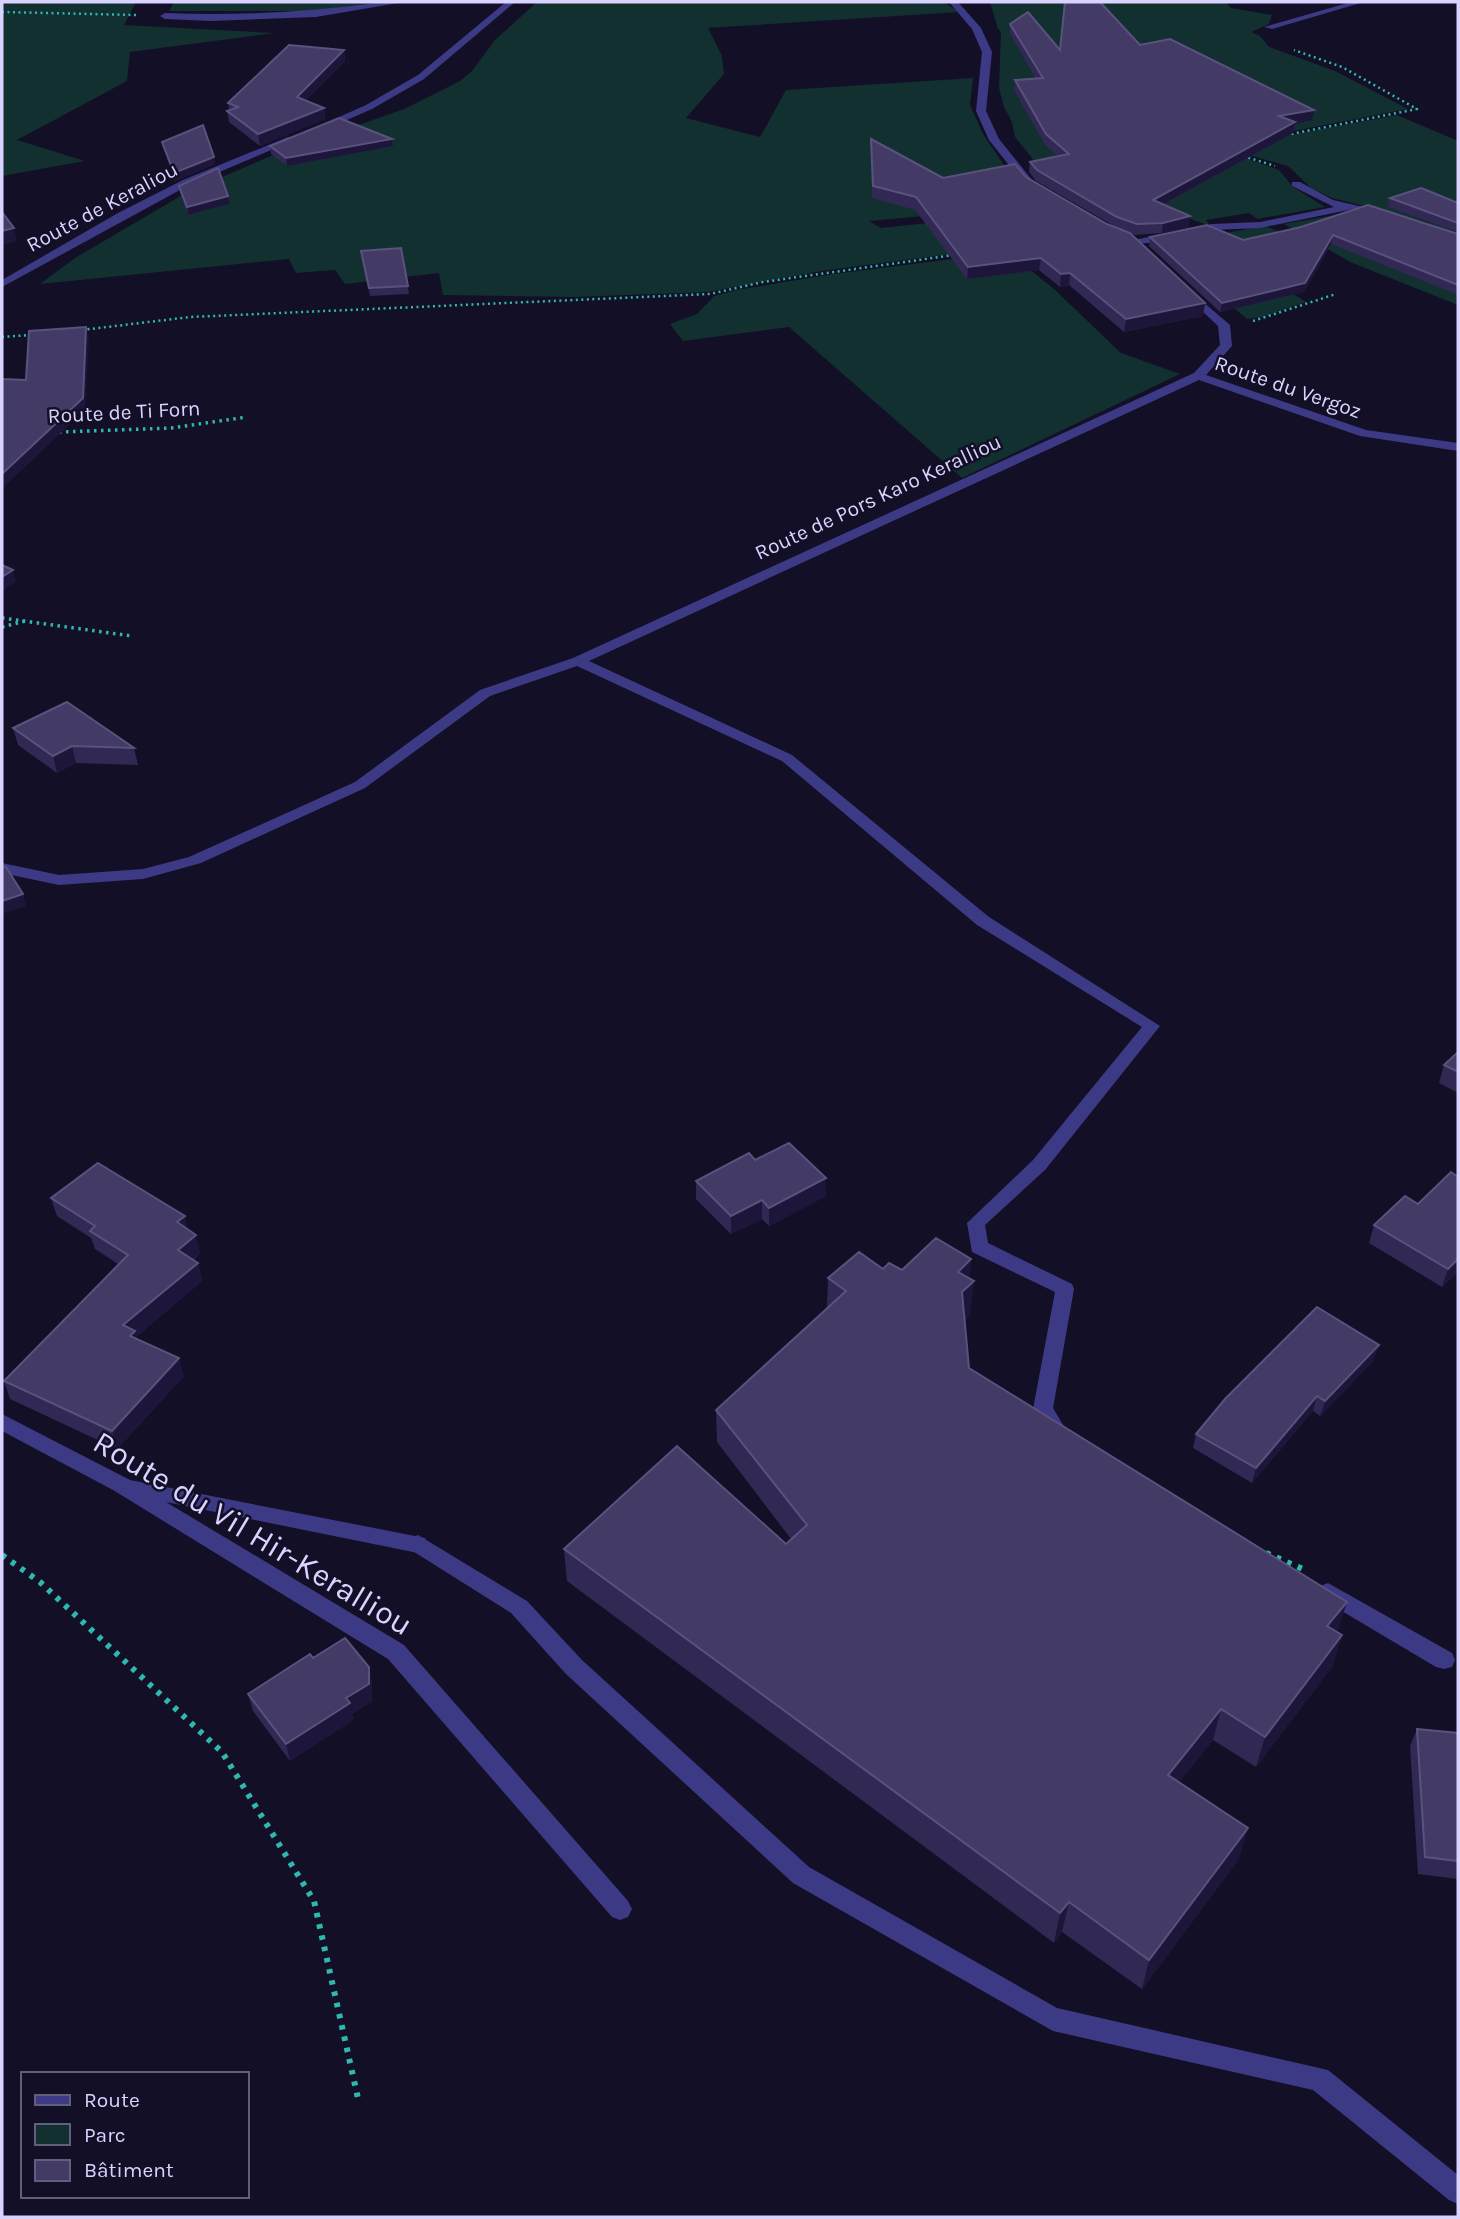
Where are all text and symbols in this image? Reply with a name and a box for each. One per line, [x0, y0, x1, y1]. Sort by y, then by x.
street label: Route de Keraliou [22, 157, 182, 257]
street label: Route du Vergoz [1212, 351, 1364, 423]
street label: Route de Ti Forn [47, 396, 201, 428]
street label: Route de Pors Karo Keralliou [751, 429, 1005, 565]
street label: Route du Vil Hir-Keralliou [87, 1423, 419, 1643]
legend [21, 2072, 248, 2198]
text: Route [84, 2088, 140, 2112]
text: Parc [84, 2123, 126, 2147]
text: Bâtiment [84, 2158, 174, 2182]

